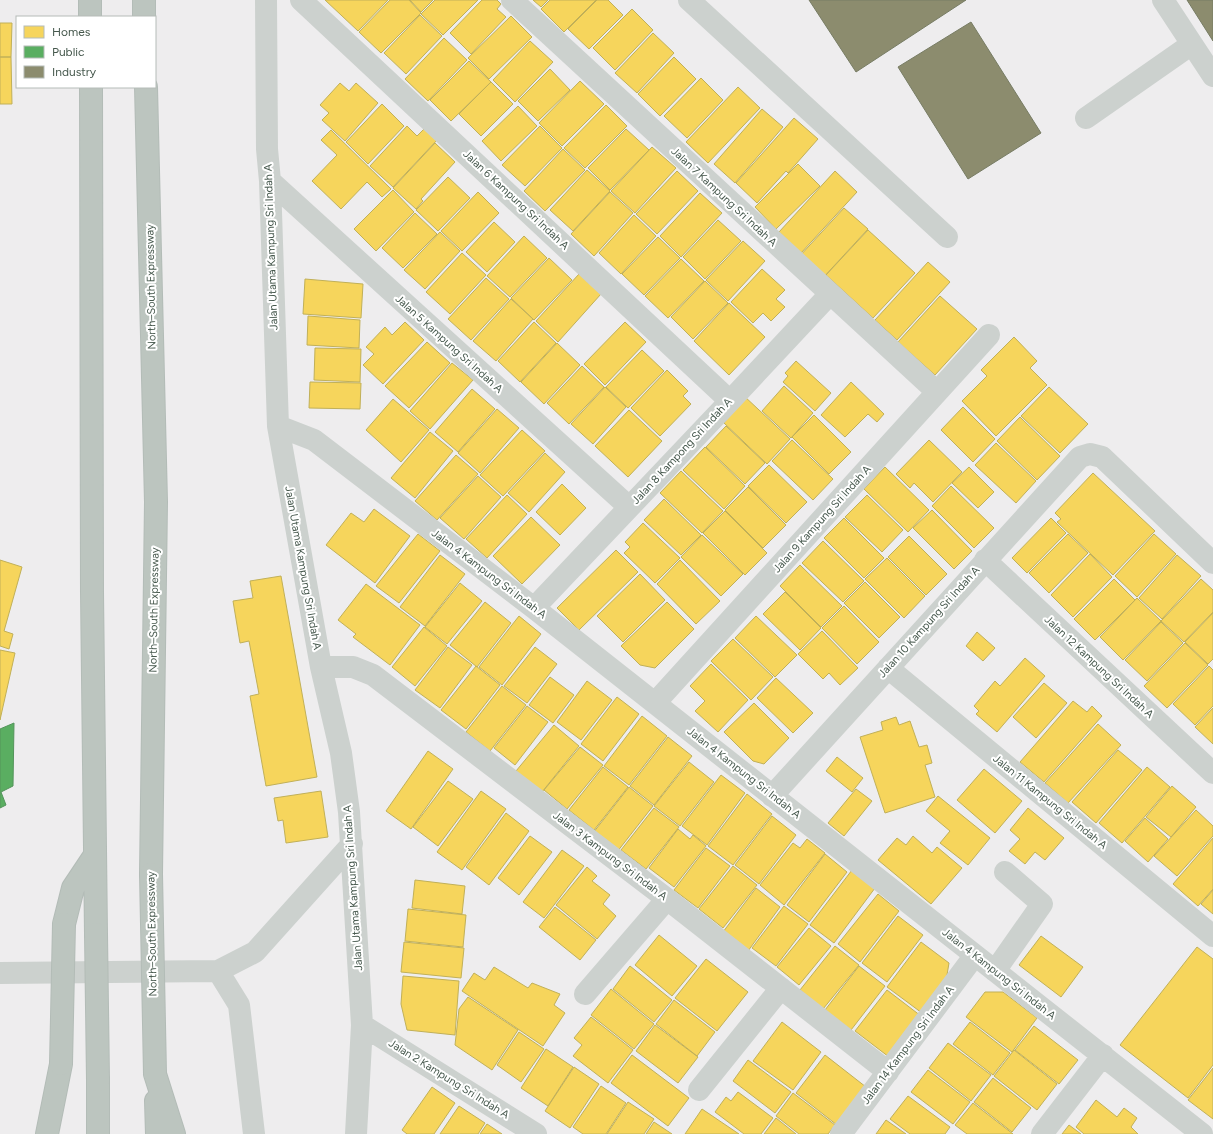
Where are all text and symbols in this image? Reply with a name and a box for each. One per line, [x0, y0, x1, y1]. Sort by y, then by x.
legend [16, 16, 156, 88]
text: Homes [52, 25, 91, 39]
text: Public [52, 45, 85, 59]
text: Industry [52, 65, 97, 79]
street label: Jalan 7 Kampung Sri Indah A [669, 145, 780, 250]
street label: Jalan 6 Kampung Sri Indah A [460, 148, 572, 253]
street label: Jalan Utama Kampung Sri Indah A [262, 163, 280, 330]
street label: North–South Expressway [143, 224, 159, 350]
street label: Jalan 5 Kampung Sri Indah A [393, 292, 506, 396]
street label: Jalan 8 Kampong Sri Indah A [629, 395, 735, 507]
street label: Jalan 9 Kampung Sri Indah A [770, 462, 874, 575]
street label: Jalan Utama Kampung Sri Indah A [282, 485, 324, 651]
street label: Jalan 4 Kampung Sri Indah A [429, 527, 549, 622]
street label: North–South Expressway [146, 547, 162, 673]
street label: Jalan 10 Kampung Sri Indah A [876, 563, 983, 680]
street label: Jalan 12 Kampung Sri Indah A [1042, 613, 1157, 721]
street label: Jalan 4 Kampung Sri Indah A [685, 725, 804, 822]
street label: Jalan 11 Kampung Sri Indah A [990, 752, 1110, 852]
street label: Jalan Utama Kampung Sri Indah A [341, 804, 365, 971]
street label: Jalan 3 Kampung Sri Indah A [550, 809, 670, 904]
street label: North–South Expressway [144, 871, 160, 997]
street label: Jalan 4 Kampung Sri Indah A [940, 926, 1059, 1023]
street label: Jalan 14 Kampung Sri Indah A [859, 983, 957, 1107]
street label: Jalan 2 Kampung Sri Indah A [386, 1036, 512, 1122]

